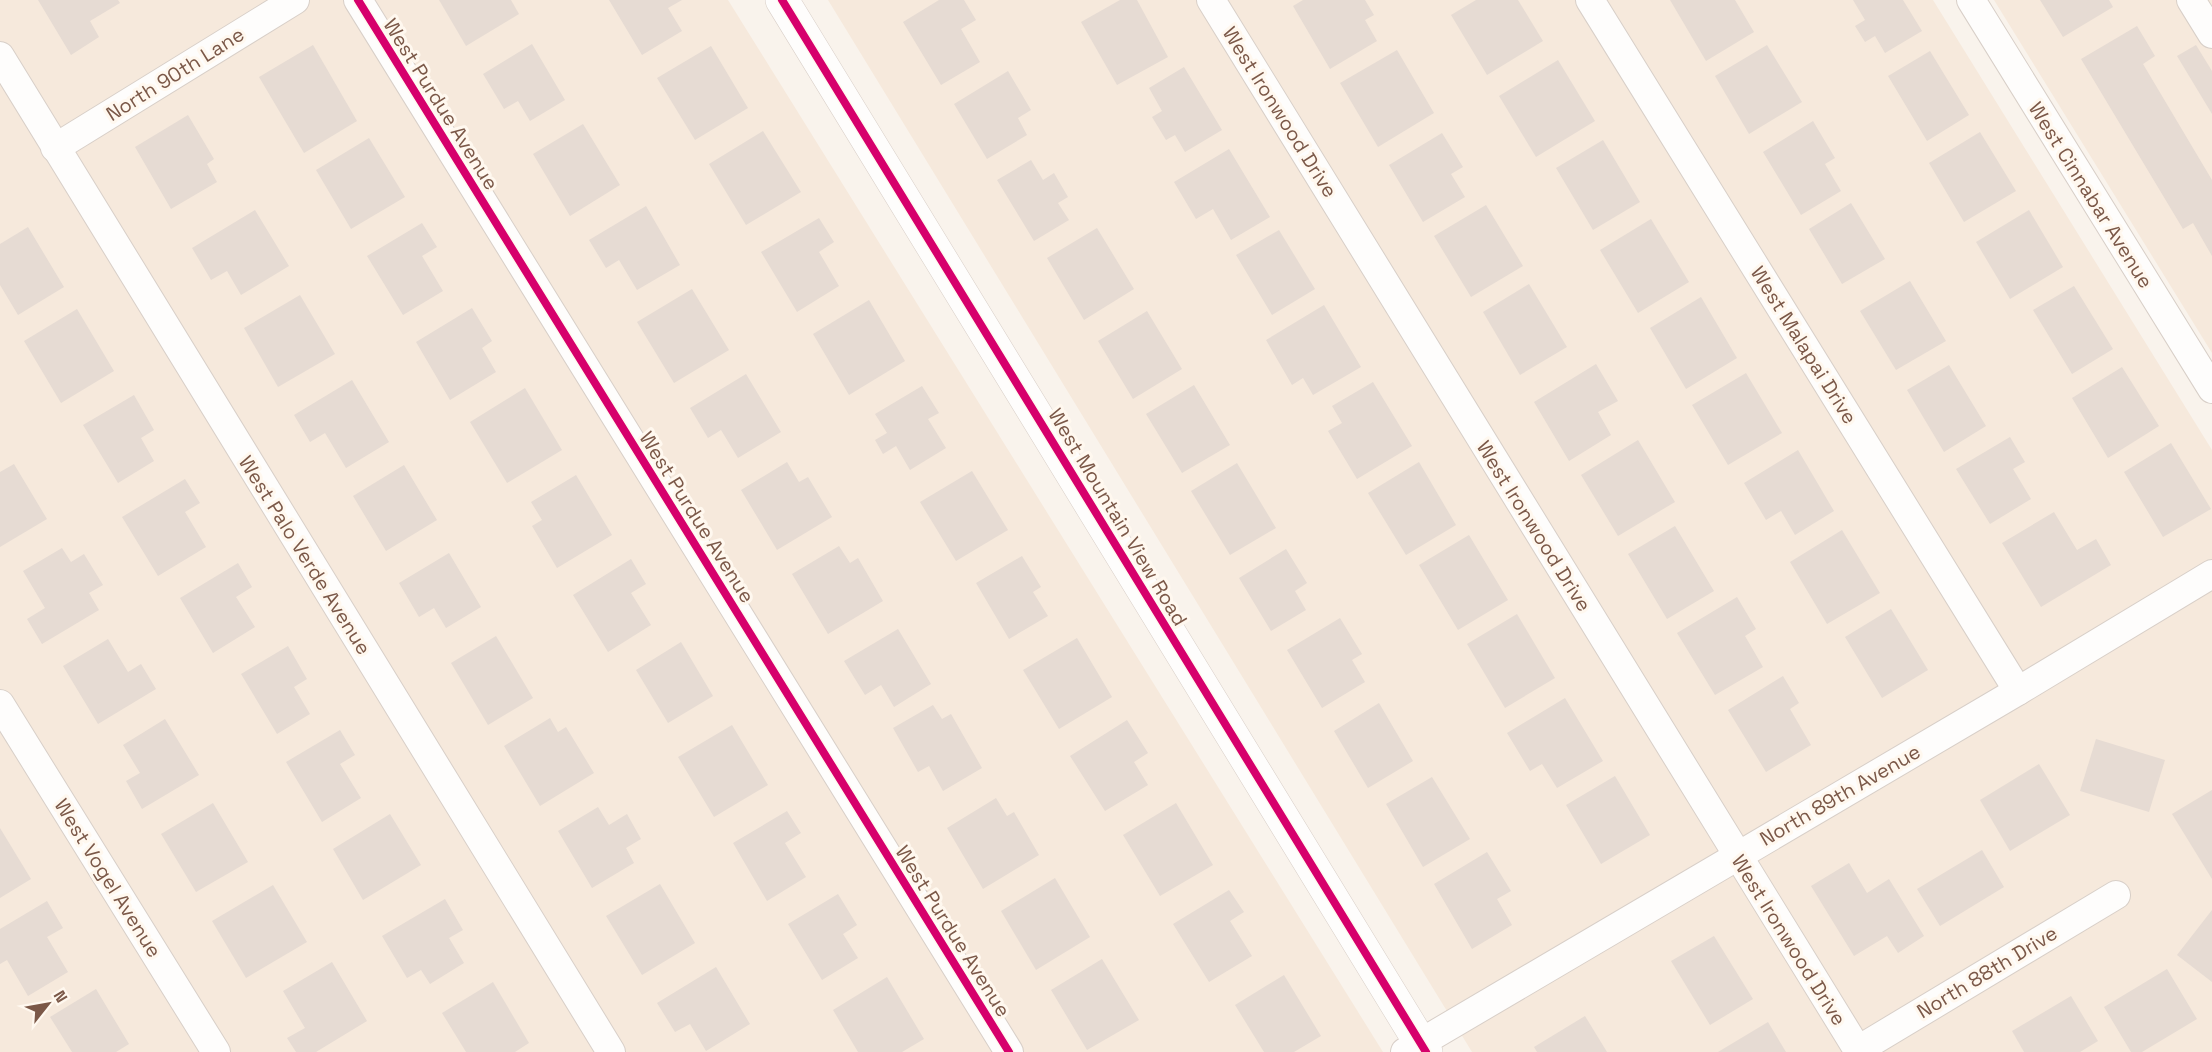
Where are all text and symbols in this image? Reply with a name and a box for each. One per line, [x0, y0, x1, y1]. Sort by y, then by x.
street label: West Purdue Avenue [378, 13, 504, 195]
street label: North 90th Lane [101, 21, 249, 127]
street label: West Ironwood Drive [1217, 22, 1343, 202]
street label: West Cinnabar Avenue [2023, 97, 2159, 293]
street label: West Malapai Drive [1745, 261, 1863, 429]
street label: West Mountain View Road [1043, 403, 1193, 631]
street label: West Purdue Avenue [634, 426, 760, 608]
street label: West Ironwood Drive [1471, 436, 1597, 616]
street label: West Palo Verde Avenue [233, 451, 377, 659]
street label: North 89th Avenue [1755, 738, 1925, 852]
street label: West Vogel Avenue [49, 794, 167, 962]
street label: West Purdue Avenue [890, 840, 1016, 1022]
street label: West Ironwood Drive [1726, 850, 1852, 1030]
street label: North 88th Drive [1912, 920, 2062, 1024]
north arrow [18, 974, 78, 1034]
text: N [49, 987, 72, 1007]

